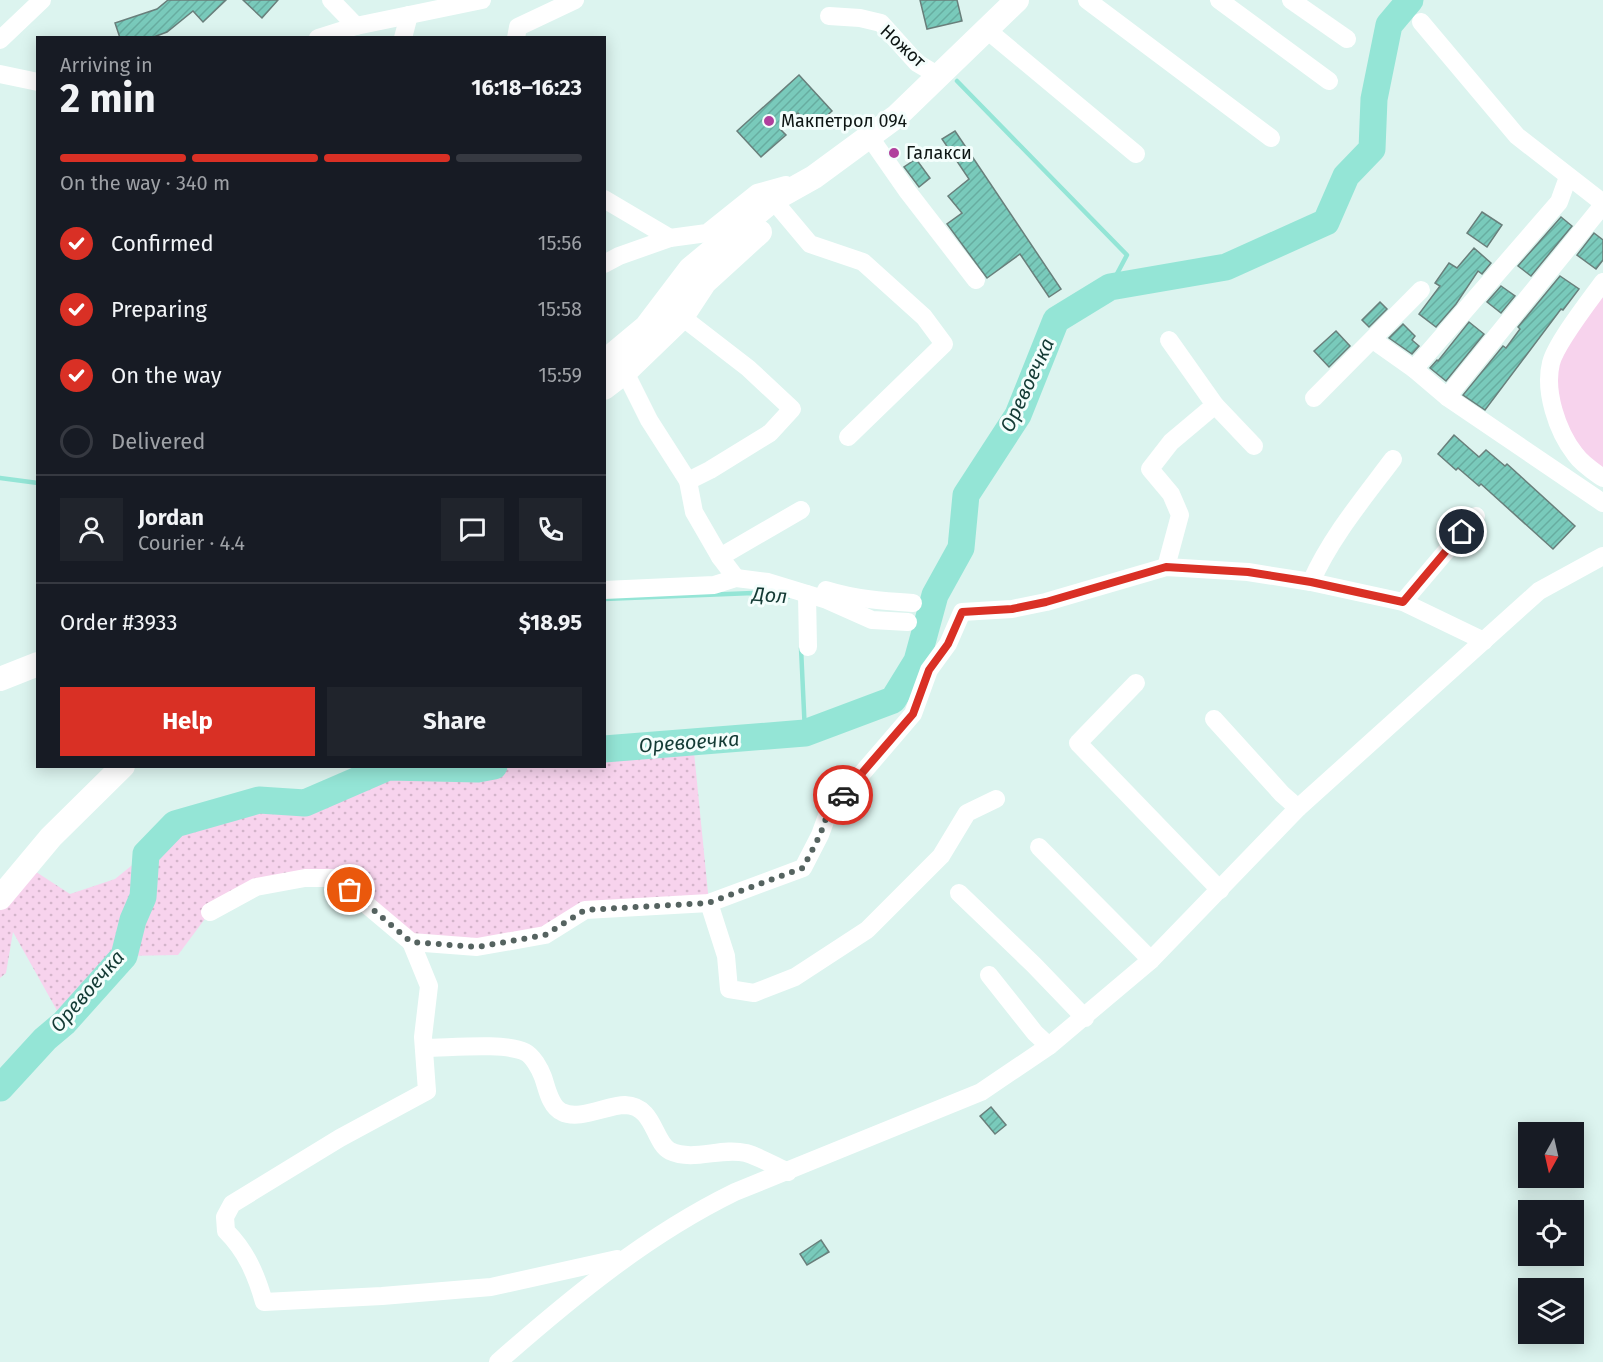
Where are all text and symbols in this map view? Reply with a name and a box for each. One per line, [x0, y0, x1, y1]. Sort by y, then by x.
street label: Ножот [876, 20, 931, 73]
text: Arriving in [60, 53, 153, 77]
text: 16:18–16:23 [471, 74, 582, 101]
text: 2 min [60, 76, 156, 122]
place label: Макпетрол 094 [781, 110, 908, 132]
marker: Макпетрол 094 [762, 114, 776, 128]
place label: Галакси [906, 142, 972, 164]
marker: Галакси [887, 146, 901, 160]
text: On the way · 340 m [60, 171, 230, 195]
icon: check [60, 227, 93, 260]
text: Confirmed [111, 230, 214, 257]
text: 15:56 [538, 231, 582, 255]
icon: check [60, 293, 93, 326]
text: Preparing [111, 296, 207, 323]
text: 15:58 [537, 297, 582, 321]
water label: Оревоечка [995, 334, 1059, 436]
icon: check [60, 359, 93, 392]
text: On the way [111, 362, 222, 389]
text: 15:59 [538, 363, 582, 387]
text: Delivered [111, 428, 206, 455]
button: person [60, 498, 123, 561]
button: chat [441, 498, 504, 561]
button: phone [519, 498, 582, 561]
text: Jordan [138, 504, 204, 531]
pin [1436, 506, 1487, 557]
icon: home [1445, 515, 1478, 548]
text: Courier · 4.4 [138, 531, 245, 555]
water label: Дол [750, 582, 788, 608]
text: Order #3933 [60, 609, 178, 636]
text: $18.95 [519, 609, 582, 636]
button: Help [60, 687, 315, 756]
button: Share [327, 687, 582, 756]
water label: Оревоечка [638, 727, 740, 757]
courier [813, 765, 873, 825]
icon: car [827, 779, 860, 812]
pin [324, 864, 375, 915]
icon: bag [333, 873, 366, 906]
water label: Оревоечка [45, 945, 129, 1037]
north arrow [1518, 1122, 1584, 1188]
map controls [1518, 1122, 1584, 1344]
button: locate [1518, 1200, 1584, 1266]
button: layers [1518, 1278, 1584, 1344]

